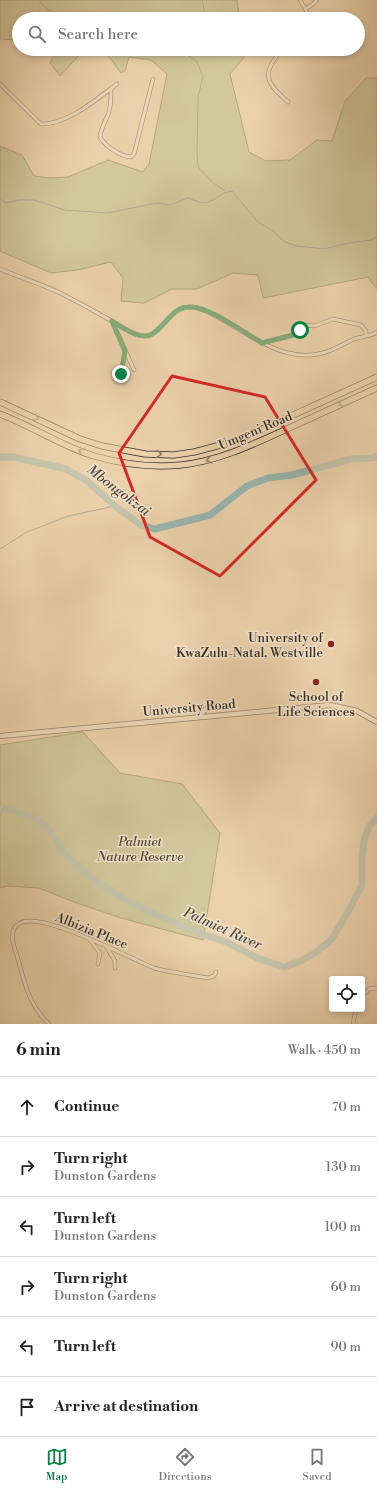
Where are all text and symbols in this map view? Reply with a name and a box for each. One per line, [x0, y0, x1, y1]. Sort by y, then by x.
search box [12, 12, 365, 56]
icon: search [26, 23, 48, 45]
text: Search here [58, 25, 138, 44]
route start [291, 321, 309, 339]
route end [112, 365, 130, 383]
one-way arrow [338, 399, 346, 407]
street label: Umgeni Road [216, 408, 295, 454]
one-way arrow [31, 413, 39, 421]
one-way arrow [78, 447, 85, 456]
one-way arrow [156, 450, 162, 459]
one-way arrow [206, 455, 212, 463]
water label: Mbongokzai [83, 461, 154, 521]
place label: University of KwaZulu-Natal, Westville [176, 630, 324, 661]
marker: University of KwaZulu-Natal, Westville [326, 639, 336, 649]
marker: School of Life Sciences [311, 677, 321, 687]
place label: School of Life Sciences [277, 689, 355, 720]
street label: University Road [142, 696, 237, 720]
park label: Palmiet Nature Reserve [96, 834, 183, 865]
water label: Palmiet River [180, 903, 265, 955]
street label: Albizia Place [52, 909, 131, 953]
map controls [329, 976, 365, 1012]
button: locate [329, 976, 365, 1012]
text: 6 min [16, 1039, 61, 1061]
text: Walk · 450 m [288, 1042, 361, 1058]
icon: ahead [16, 1096, 38, 1118]
text: Continue [54, 1097, 119, 1116]
text: 70 m [332, 1099, 361, 1115]
text: Turn right [54, 1149, 128, 1168]
icon: right [16, 1156, 38, 1178]
text: 130 m [326, 1159, 361, 1175]
text: Dunston Gardens [54, 1168, 156, 1184]
text: Turn left [54, 1209, 116, 1228]
icon: left [16, 1216, 38, 1238]
text: 100 m [325, 1219, 361, 1235]
text: Dunston Gardens [54, 1228, 156, 1244]
text: Turn right [54, 1269, 128, 1288]
icon: right [16, 1276, 38, 1298]
text: 60 m [330, 1279, 361, 1295]
text: Dunston Gardens [54, 1288, 156, 1304]
icon: left [16, 1336, 38, 1358]
text: Turn left [54, 1337, 116, 1356]
text: 90 m [330, 1339, 361, 1355]
icon: arrive [16, 1396, 38, 1418]
text: Arrive at destination [54, 1397, 198, 1416]
tab: Map [46, 1446, 68, 1484]
tab: Directions [159, 1446, 212, 1484]
tab: Saved [303, 1446, 331, 1484]

